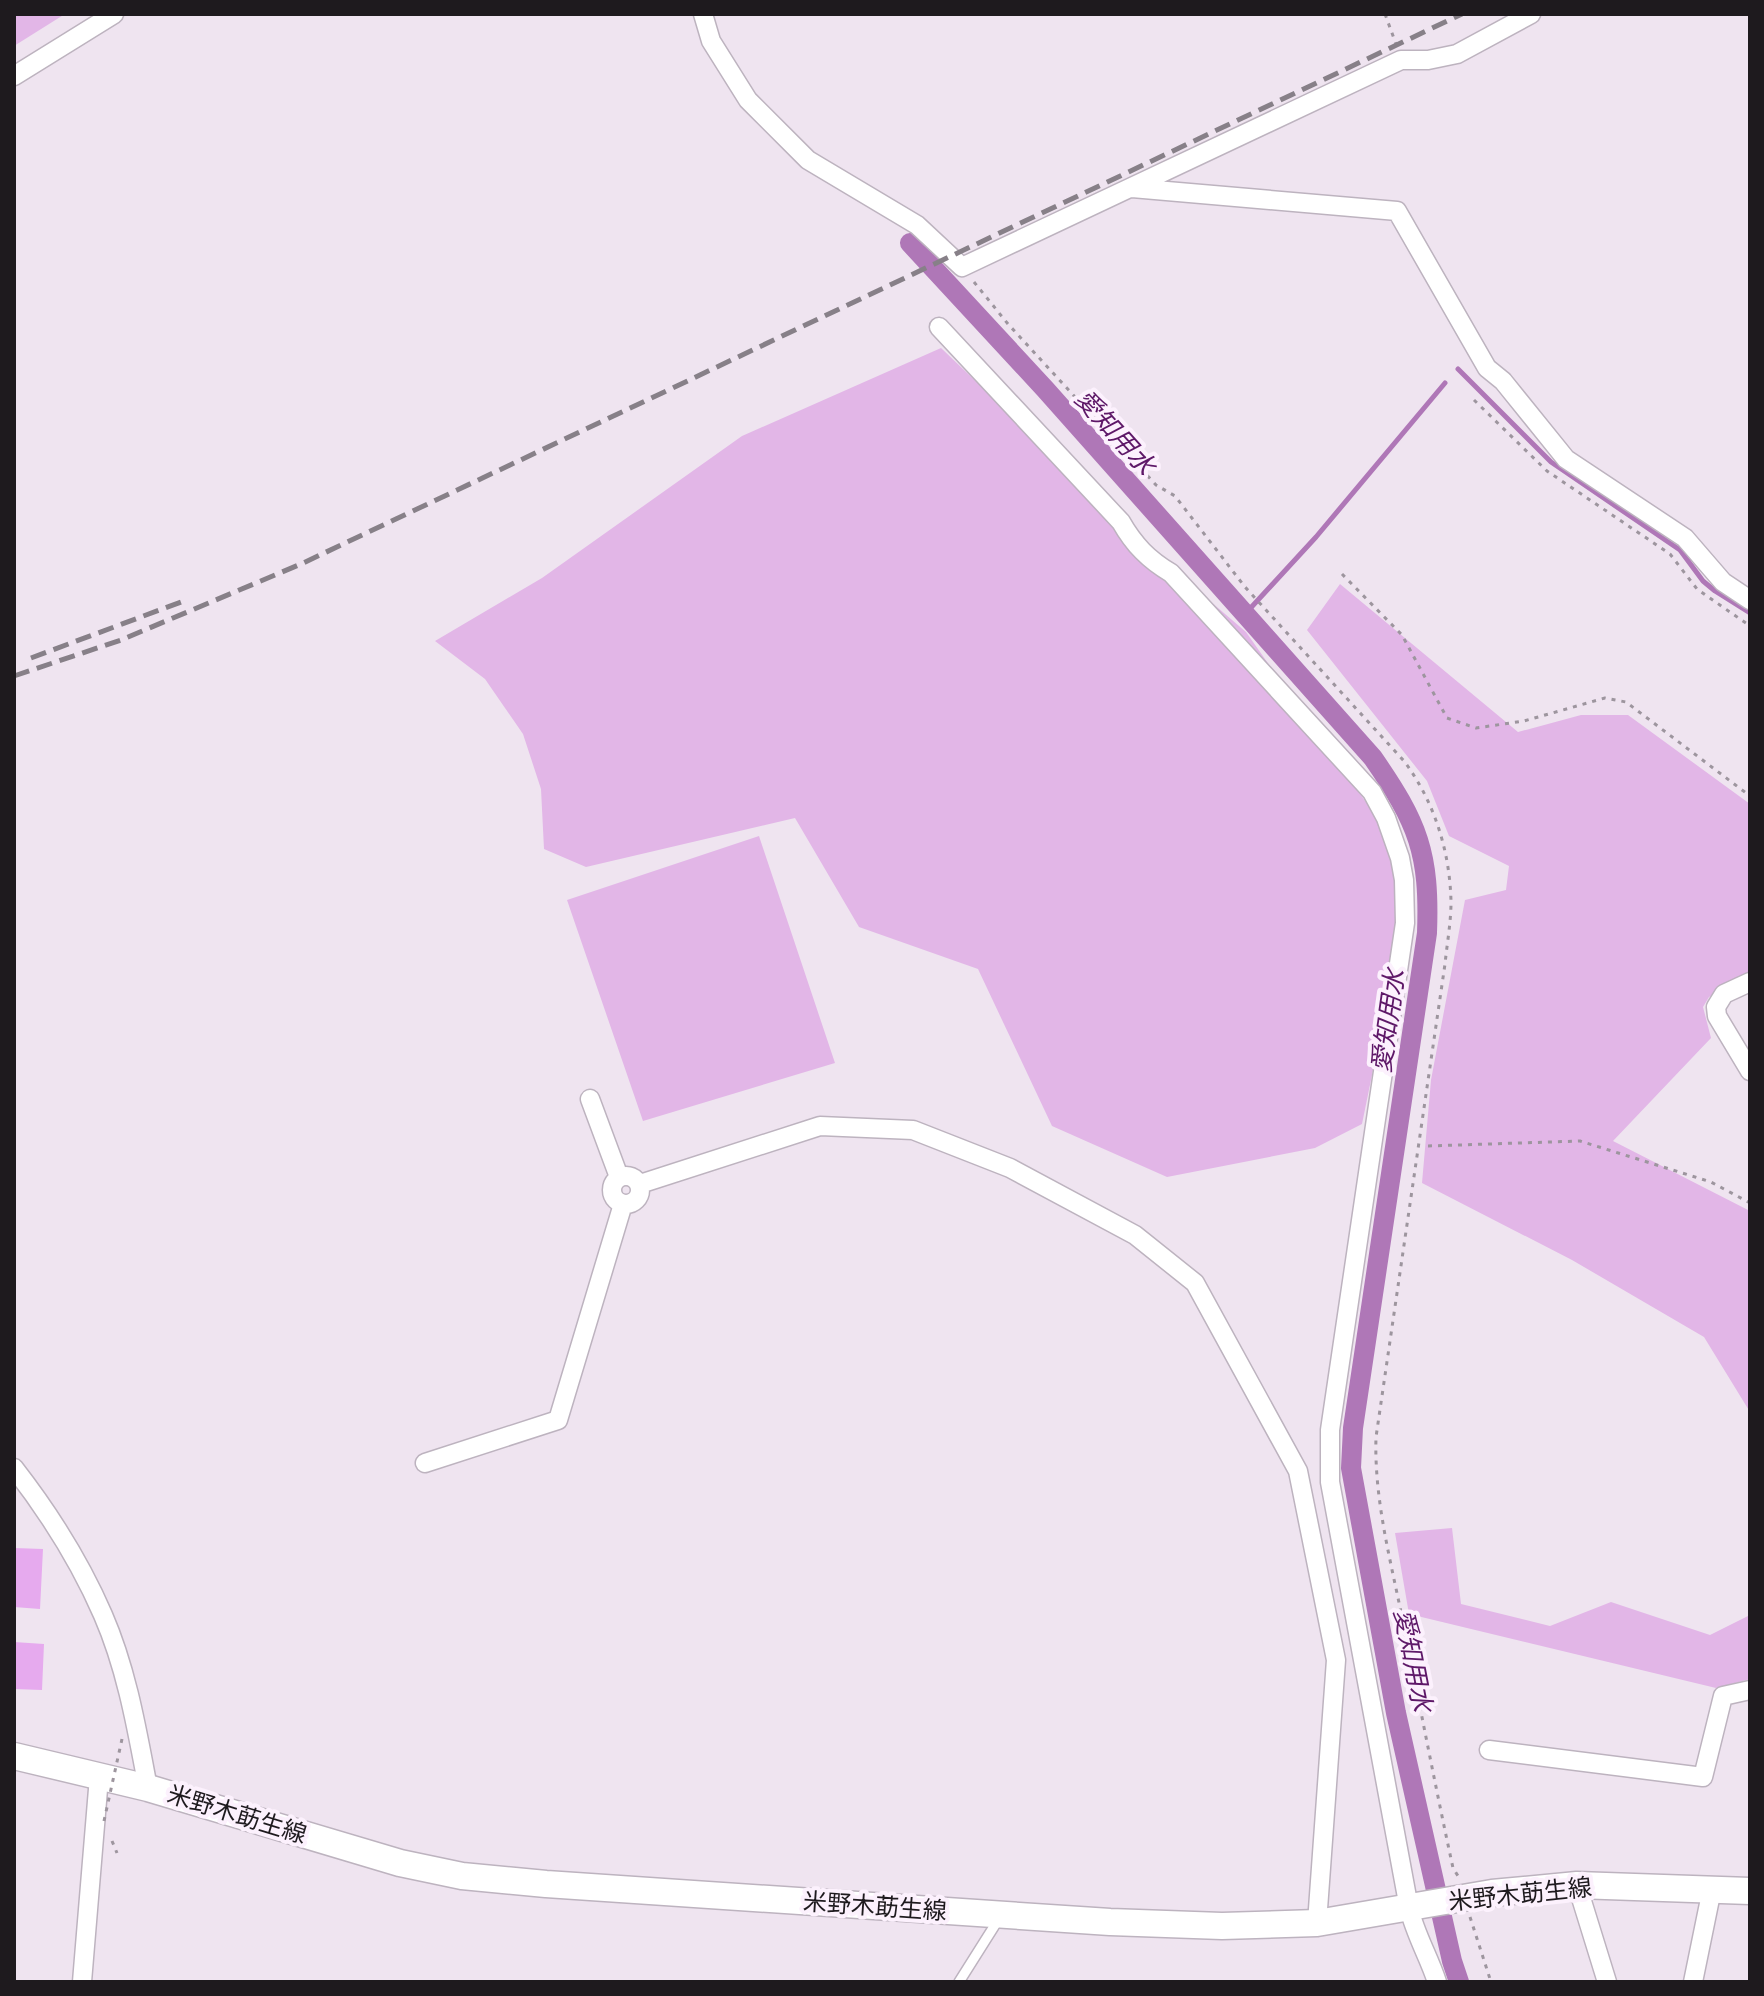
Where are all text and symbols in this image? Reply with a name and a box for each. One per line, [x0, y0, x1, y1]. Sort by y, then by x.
water label: 愛知用水 [1069, 383, 1163, 483]
water label: 愛知用水 [1366, 964, 1411, 1075]
water label: 愛知用水 [1388, 1606, 1438, 1717]
street label: 米野木莇生線 [164, 1779, 310, 1849]
street label: 米野木莇生線 [1447, 1872, 1593, 1916]
street label: 米野木莇生線 [802, 1887, 948, 1925]

